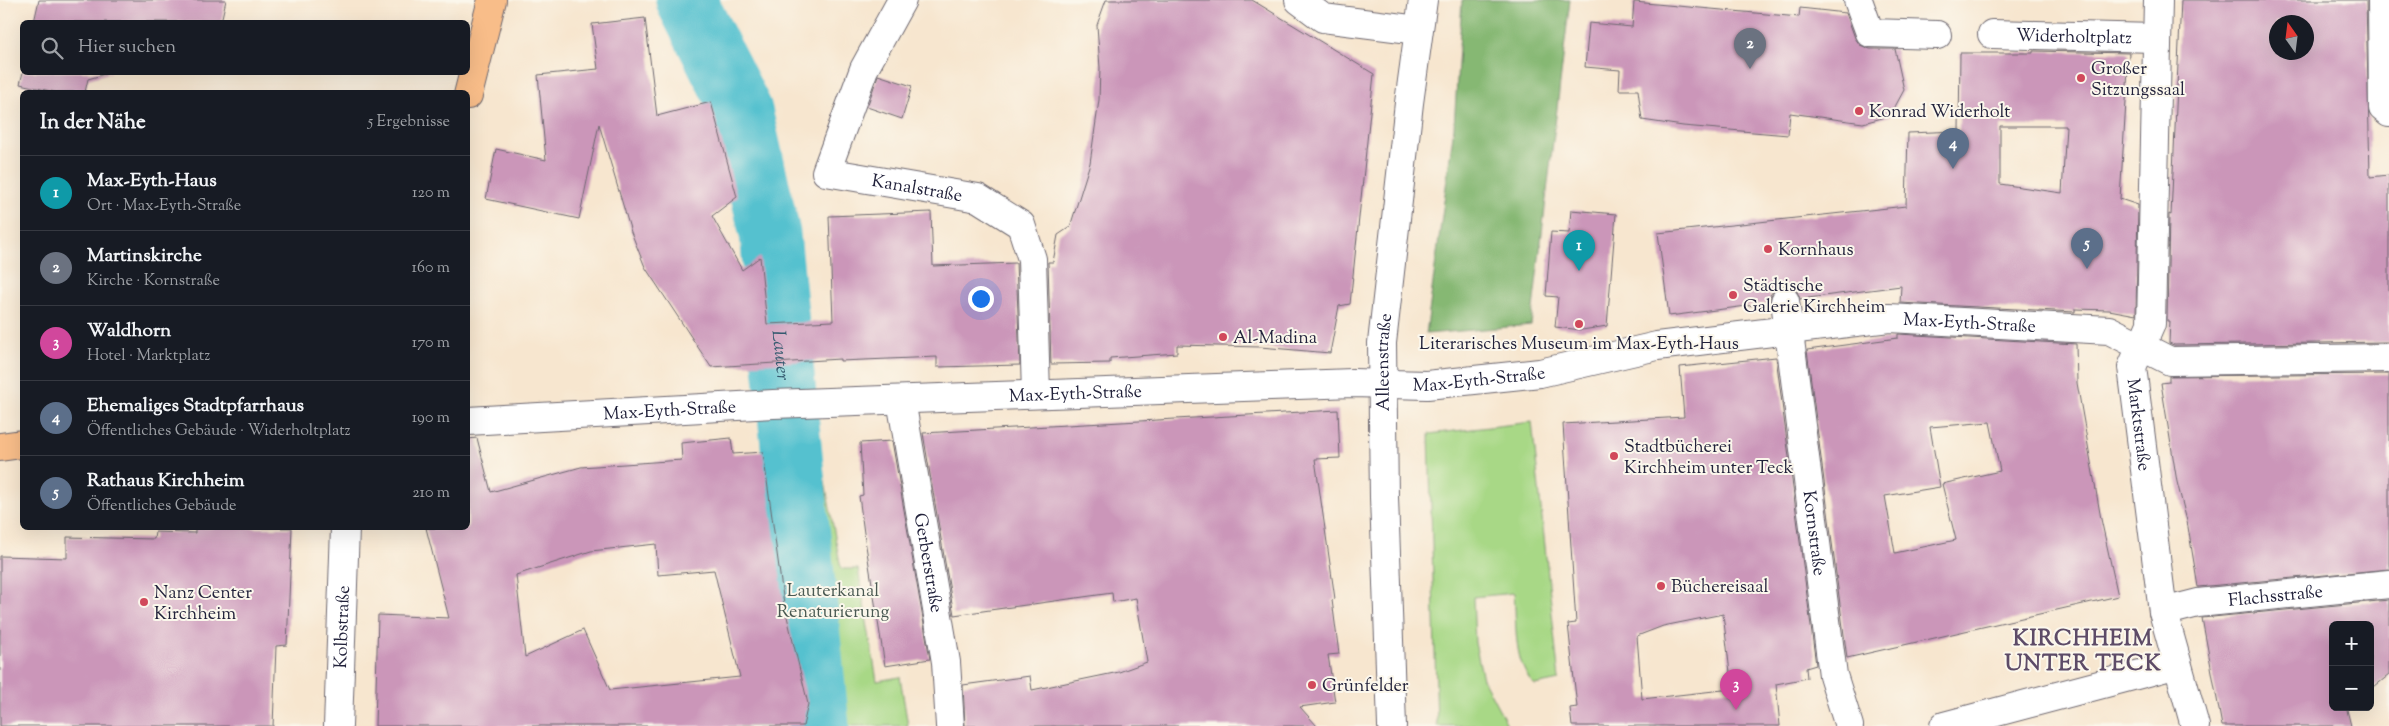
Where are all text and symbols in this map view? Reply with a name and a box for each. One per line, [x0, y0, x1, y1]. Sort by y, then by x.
north arrow [2269, 15, 2314, 60]
search box [20, 20, 470, 75]
street label: Widerholtplatz [2016, 24, 2133, 52]
pin: 2 [1734, 28, 1766, 69]
icon: search [38, 34, 66, 62]
text: Hier suchen [78, 34, 176, 61]
place label: Großer Sitzungssaal [2091, 57, 2185, 104]
marker: Großer Sitzungssaal [2075, 72, 2087, 84]
place label: Konrad Widerholt [1869, 100, 2010, 126]
marker: Konrad Widerholt [1853, 105, 1865, 117]
text: In der Nähe [40, 108, 146, 138]
text: 5 Ergebnisse [368, 111, 450, 134]
pin: 4 [1937, 128, 1969, 169]
text: Max-Eyth-Haus [87, 168, 217, 195]
street label: Kanalstraße [869, 169, 964, 210]
text: 1 [53, 182, 59, 205]
text: 120 m [412, 182, 450, 205]
text: Ort · Max-Eyth-Straße [87, 195, 241, 218]
pin: 5 [2071, 228, 2103, 269]
pin: 1 [1563, 230, 1595, 271]
place label: Kornhaus [1778, 238, 1854, 264]
text: Martinskirche [87, 243, 202, 270]
marker: Kornhaus [1762, 243, 1774, 255]
text: 2 [52, 257, 60, 280]
text: 160 m [412, 257, 450, 280]
text: Kirche · Kornstraße [87, 270, 220, 293]
place label: Städtische Galerie Kirchheim [1743, 274, 1886, 321]
your location [968, 286, 994, 312]
marker: Städtische Galerie Kirchheim [1727, 289, 1739, 301]
street label: Max-Eyth-Straße [1902, 308, 2037, 341]
street label: Alleenstraße [1371, 312, 1400, 411]
text: Waldhorn [87, 318, 171, 345]
marker: Literarisches Museum im Max-Eyth-Haus [1573, 318, 1585, 330]
place label: Al-Madina [1233, 326, 1317, 352]
water label: Lauter [764, 329, 796, 382]
marker: Al-Madina [1217, 331, 1229, 343]
text: 3 [53, 332, 59, 355]
text: 170 m [412, 332, 450, 355]
place label: Literarisches Museum im Max-Eyth-Haus [1419, 332, 1739, 358]
text: Hotel · Marktplatz [87, 345, 210, 368]
street label: Max-Eyth-Straße [1412, 361, 1548, 400]
street label: Marktstraße [2119, 377, 2156, 473]
street label: Max-Eyth-Straße [1008, 380, 1142, 410]
text: Ehemaliges Stadtpfarrhaus [87, 393, 304, 420]
street label: Max-Eyth-Straße [603, 395, 737, 428]
text: 4 [52, 407, 60, 430]
text: 190 m [412, 407, 450, 430]
text: Öffentliches Gebäude · Widerholtplatz [87, 420, 351, 443]
place label: Stadtbücherei Kirchheim unter Teck [1624, 435, 1793, 482]
marker: Stadtbücherei Kirchheim unter Teck [1608, 450, 1620, 462]
text: Rathaus Kirchheim [87, 468, 245, 495]
text: 5 [53, 482, 59, 505]
text: 210 m [412, 482, 450, 505]
street label: Kornstraße [1794, 489, 1831, 578]
text: Öffentliches Gebäude [87, 495, 237, 518]
street label: Gerberstraße [906, 511, 948, 615]
place label: Büchereisaal [1671, 575, 1768, 601]
park label: Lauterkanal Renaturierung [777, 579, 890, 626]
marker: Büchereisaal [1655, 580, 1667, 592]
street label: Flachsstraße [2227, 580, 2324, 615]
place label: Nanz Center Kirchheim [154, 581, 252, 628]
street label: Kolbstraße [329, 585, 358, 669]
marker: Nanz Center Kirchheim [138, 596, 150, 608]
map controls [2329, 621, 2374, 711]
button: + [2329, 621, 2374, 666]
district label: KIRCHHEIM UNTER TECK [2004, 624, 2162, 681]
button: − [2329, 666, 2374, 711]
pin: 3 [1720, 669, 1752, 710]
place label: Grünfelder [1322, 674, 1409, 700]
marker: Grünfelder [1306, 679, 1318, 691]

